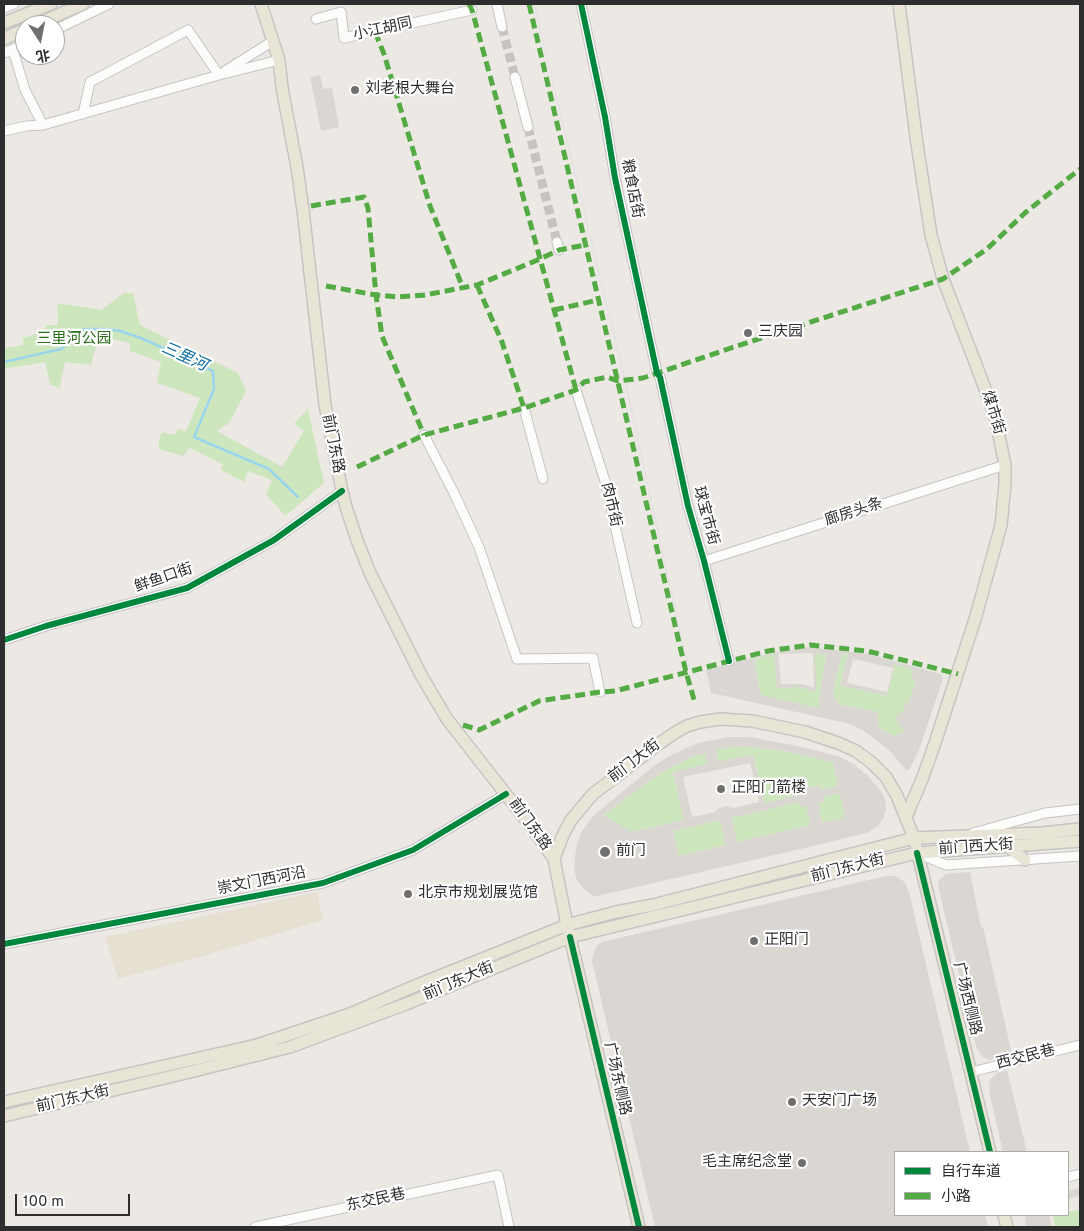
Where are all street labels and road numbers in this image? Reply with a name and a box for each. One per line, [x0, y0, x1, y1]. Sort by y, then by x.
street label: 小江胡同 [352, 15, 414, 45]
street label: 粮食店街 [616, 158, 646, 220]
street label: 煤市街 [977, 389, 1007, 437]
street label: 前门东路 [317, 413, 347, 475]
street label: 肉市街 [596, 481, 624, 529]
street label: 球宝市街 [689, 485, 721, 547]
street label: 廊房头条 [823, 495, 885, 531]
street label: 鲜鱼口街 [133, 561, 195, 597]
street label: 前门大街 [606, 737, 664, 787]
street label: 前门东路 [504, 795, 554, 855]
street label: 前门西大街 [938, 836, 1014, 860]
street label: 前门东大街 [809, 851, 887, 887]
street label: 崇文门西河沿 [216, 865, 308, 899]
street label: 前门东大街 [421, 959, 497, 1005]
street label: 广场西侧路 [948, 960, 984, 1038]
street label: 广场东侧路 [599, 1040, 633, 1118]
street label: 西交民巷 [995, 1042, 1057, 1074]
street label: 前门东大街 [34, 1083, 112, 1117]
street label: 东交民巷 [345, 1186, 407, 1216]

